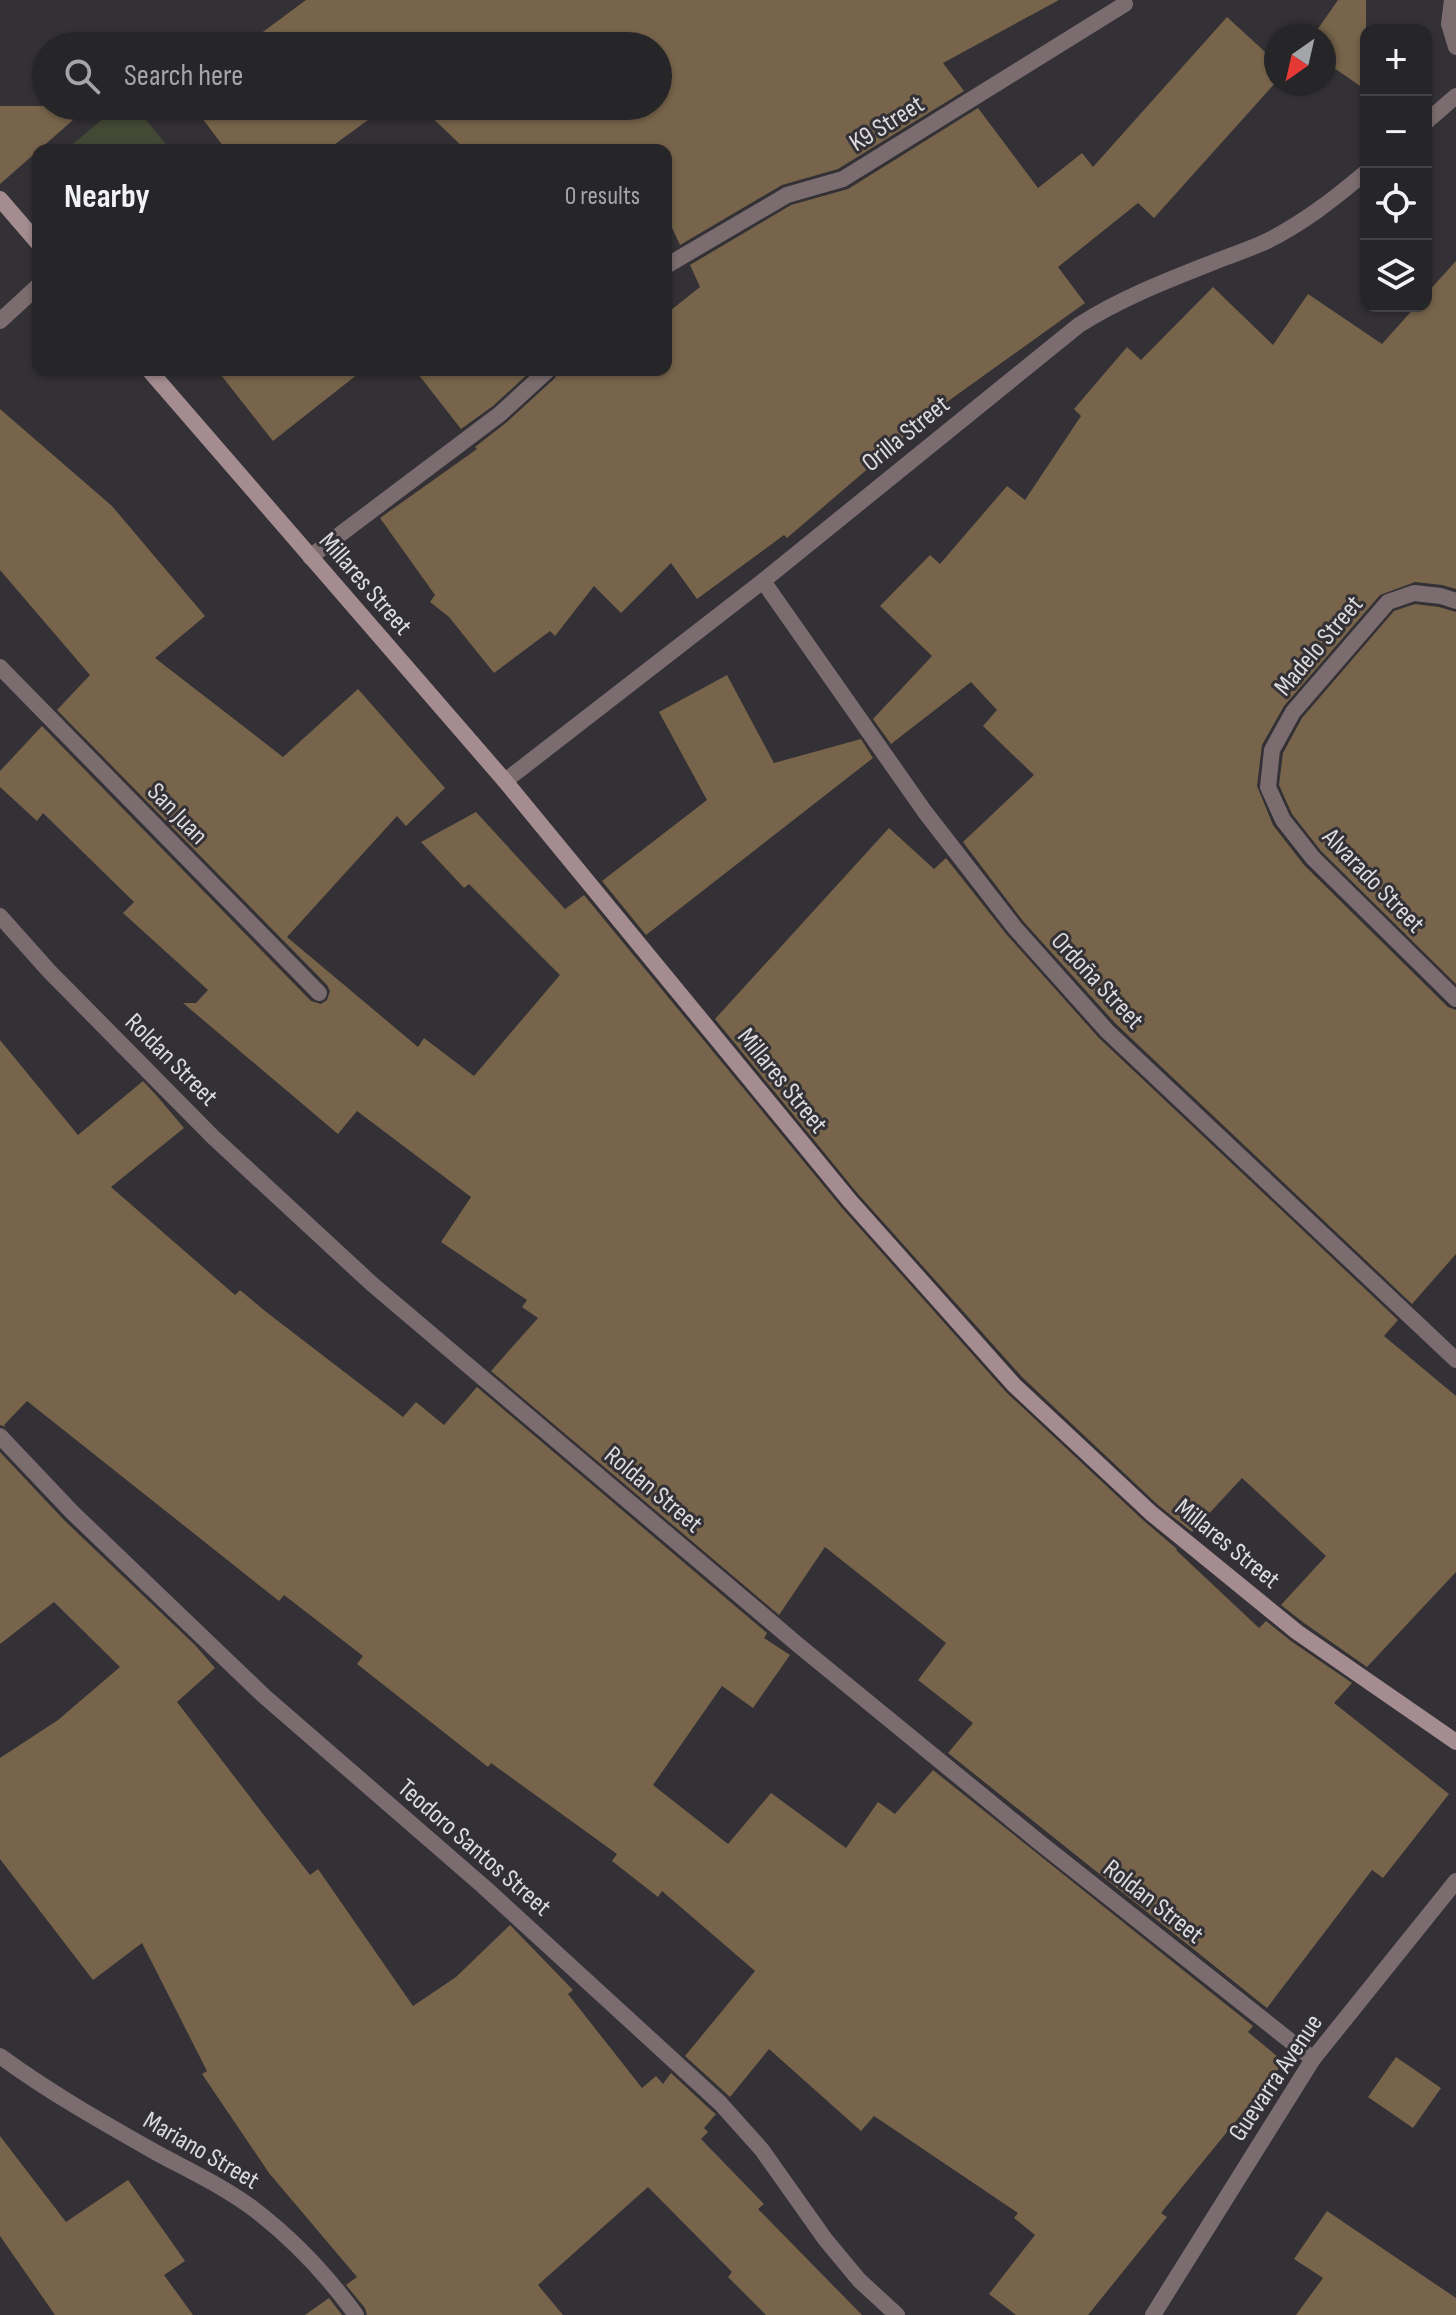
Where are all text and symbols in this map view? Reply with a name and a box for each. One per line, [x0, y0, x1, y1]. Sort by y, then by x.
north arrow [1264, 24, 1336, 96]
map controls [1360, 24, 1432, 312]
button: + [1360, 24, 1432, 96]
search box [32, 32, 672, 120]
icon: search [60, 54, 104, 98]
text: Search here [124, 58, 243, 94]
street label: K9 Street [844, 89, 930, 159]
button: − [1360, 96, 1432, 168]
button: locate [1360, 168, 1432, 240]
text: Nearby [64, 176, 150, 217]
text: 0 results [565, 181, 640, 212]
button: layers [1360, 240, 1432, 312]
street label: Orilla Street [856, 389, 956, 479]
street label: Millares Street [312, 526, 418, 642]
street label: Madelo Street [1268, 589, 1370, 702]
street label: San Juan [140, 777, 214, 851]
street label: Alvarado Street [1315, 821, 1431, 940]
street label: Ordoña Street [1044, 926, 1150, 1036]
street label: Roldan Street [118, 1007, 224, 1113]
street label: Millares Street [730, 1022, 834, 1140]
street label: Roldan Street [598, 1440, 708, 1540]
street label: Millares Street [1168, 1492, 1286, 1596]
street label: Teodoro Santos Street [391, 1773, 557, 1923]
street label: Roldan Street [1097, 1853, 1209, 1951]
street label: Guevarra Avenue [1222, 2009, 1330, 2147]
street label: Mariano Street [138, 2105, 265, 2197]

